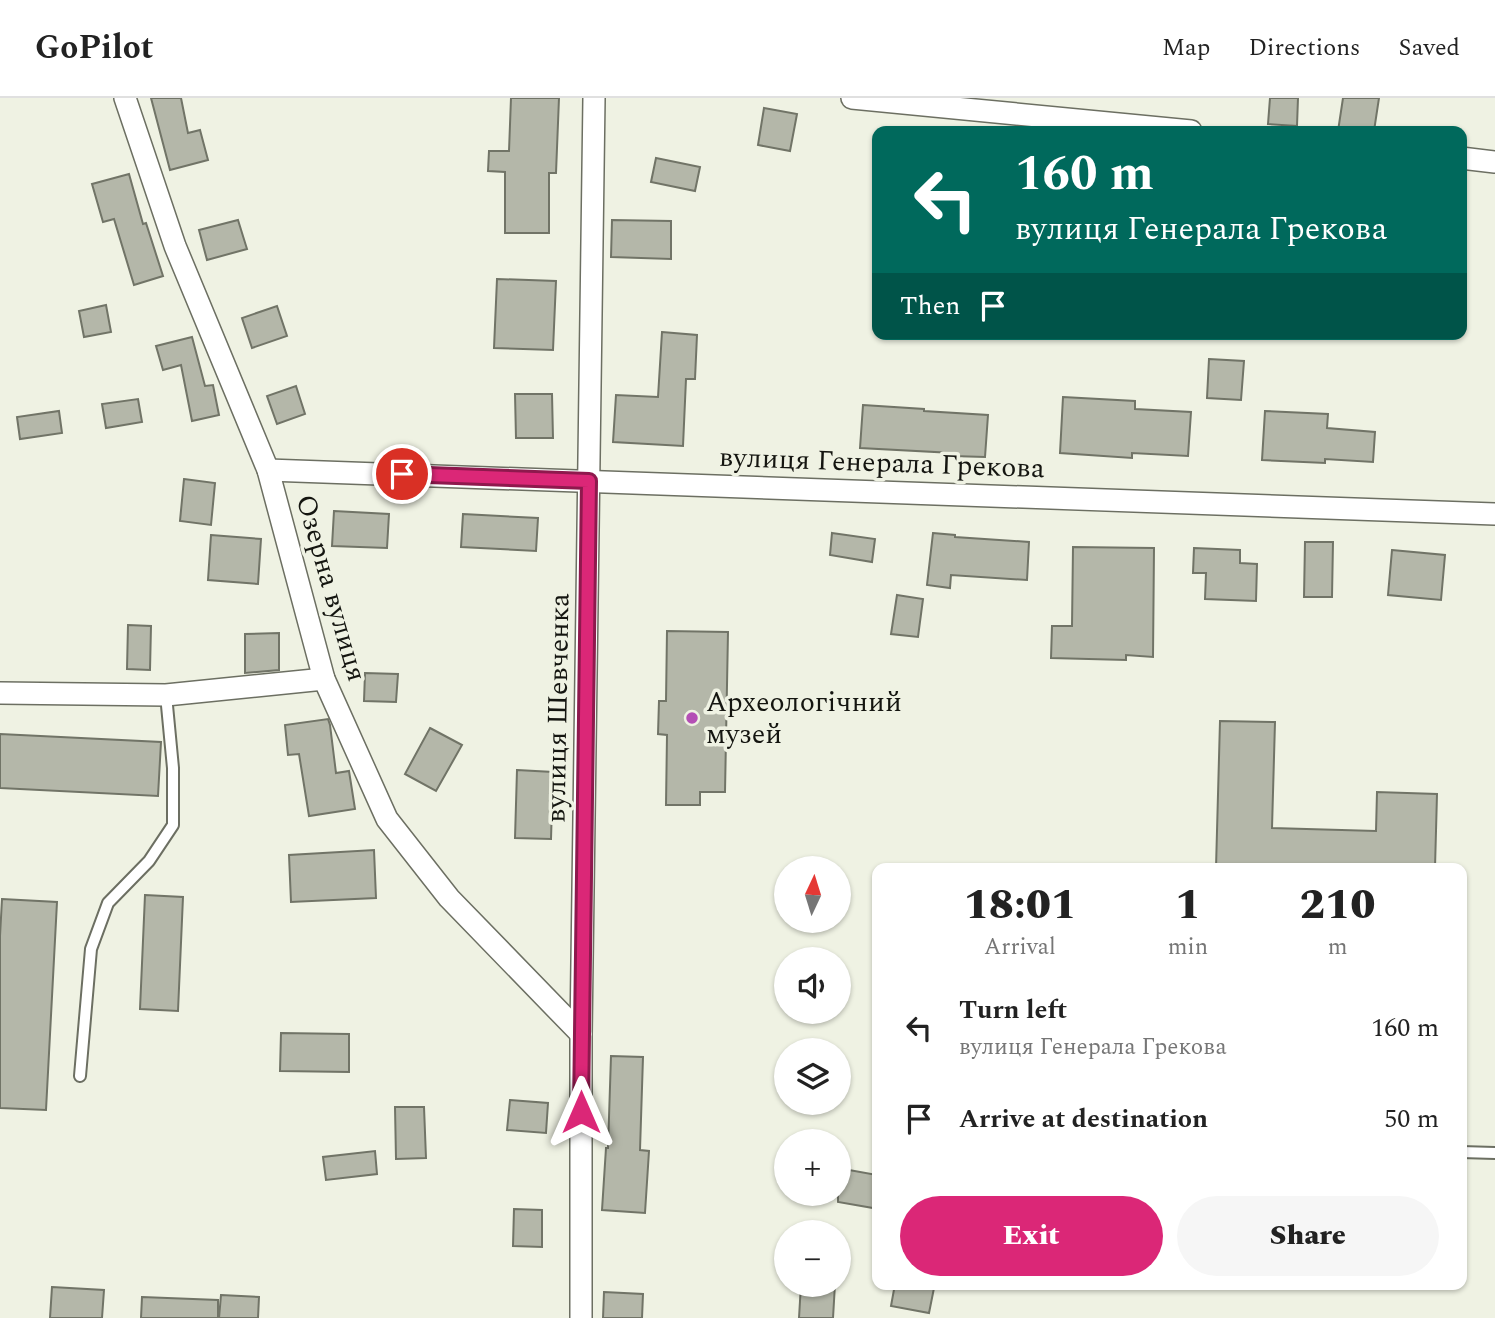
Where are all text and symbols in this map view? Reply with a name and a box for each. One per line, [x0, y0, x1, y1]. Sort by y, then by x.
text: GoPilot [35, 23, 154, 73]
text: Map [1162, 30, 1210, 66]
text: Directions [1248, 30, 1360, 66]
text: Saved [1398, 30, 1460, 66]
text: 160 m [1015, 137, 1154, 212]
icon: left [900, 154, 991, 245]
text: вулиця Генерала Грекова [1015, 205, 1387, 254]
text: Then [900, 286, 960, 326]
icon: arrive [974, 287, 1012, 325]
street label: вулиця Генерала Грекова [718, 436, 1046, 490]
pin [372, 444, 432, 504]
icon: arrive [383, 455, 421, 493]
street label: Озерна вулиця [284, 489, 378, 687]
street label: вулиця Шевченка [535, 593, 582, 823]
place label: Археологічний музей [706, 681, 902, 756]
marker: Археологічний музей [684, 710, 700, 726]
north arrow [774, 856, 850, 933]
map controls [774, 856, 851, 1297]
text: 18:01 [964, 874, 1076, 937]
text: 1 [1175, 874, 1201, 937]
text: 210 [1300, 874, 1375, 937]
text: Arrival [984, 930, 1056, 965]
text: min [1168, 930, 1208, 965]
text: m [1328, 930, 1347, 965]
button: sound [774, 947, 851, 1024]
text: Turn left [959, 990, 1067, 1030]
text: 160 m [1371, 1008, 1439, 1048]
icon: left [900, 1009, 938, 1047]
text: вулиця Генерала Грекова [959, 1030, 1227, 1065]
button: layers [774, 1038, 851, 1115]
position arrow [544, 1075, 618, 1149]
text: Arrive at destination [959, 1099, 1208, 1139]
text: 50 m [1384, 1099, 1439, 1139]
icon: arrive [900, 1100, 938, 1138]
button: + [774, 1129, 851, 1206]
button: Exit [900, 1196, 1163, 1276]
button: Share [1177, 1196, 1439, 1276]
button: − [774, 1220, 851, 1297]

